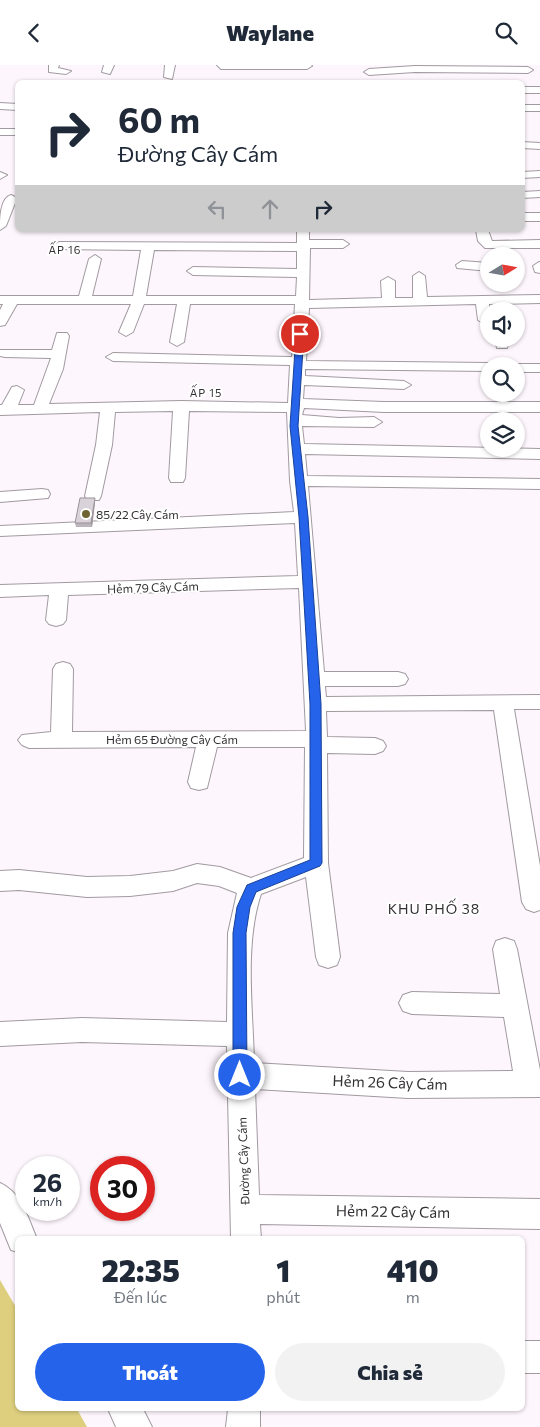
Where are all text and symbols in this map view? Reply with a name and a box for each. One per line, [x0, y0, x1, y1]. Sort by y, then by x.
icon: back [20, 19, 48, 47]
text: Waylane [226, 19, 314, 46]
icon: search [492, 19, 520, 47]
text: 60 m [118, 97, 200, 140]
icon: right [35, 100, 100, 165]
text: Đường Cây Cám [118, 140, 278, 167]
icon: left [203, 195, 231, 223]
icon: ahead [256, 195, 284, 223]
icon: right [309, 195, 337, 223]
district label: ẤP 16 [49, 241, 81, 256]
north arrow [480, 247, 525, 293]
map controls [480, 247, 525, 457]
button: sound [480, 302, 525, 347]
pin [279, 313, 321, 355]
icon: arrive [286, 320, 314, 348]
button: search [480, 357, 525, 402]
district label: ẤP 15 [190, 384, 222, 399]
button: layers [480, 412, 525, 457]
place label: 85/22 Cây Cám [96, 507, 179, 521]
marker: 85/22 Cây Cám [80, 508, 92, 520]
street label: Hẻm 79 Cây Cám [107, 578, 199, 596]
street label: Hẻm 65 Đường Cây Cám [106, 732, 238, 746]
district label: KHU PHỐ 38 [388, 898, 480, 917]
position arrow [213, 1048, 265, 1100]
street label: Hẻm 26 Cây Cám [332, 1071, 448, 1093]
street label: Đường Cây Cám [234, 1117, 252, 1206]
speed limit sign: 30 [90, 1156, 155, 1221]
text: 26 [33, 1167, 62, 1197]
text: km/h [33, 1194, 62, 1208]
street label: Hẻm 22 Cây Cám [336, 1201, 450, 1221]
text: 22:35 [101, 1251, 180, 1288]
text: 1 [276, 1251, 290, 1288]
text: 410 [387, 1251, 439, 1288]
text: Đến lúc [114, 1287, 167, 1306]
text: phút [266, 1287, 300, 1306]
text: m [406, 1287, 420, 1306]
button: Thoát [35, 1343, 265, 1401]
button: Chia sẻ [275, 1343, 505, 1401]

